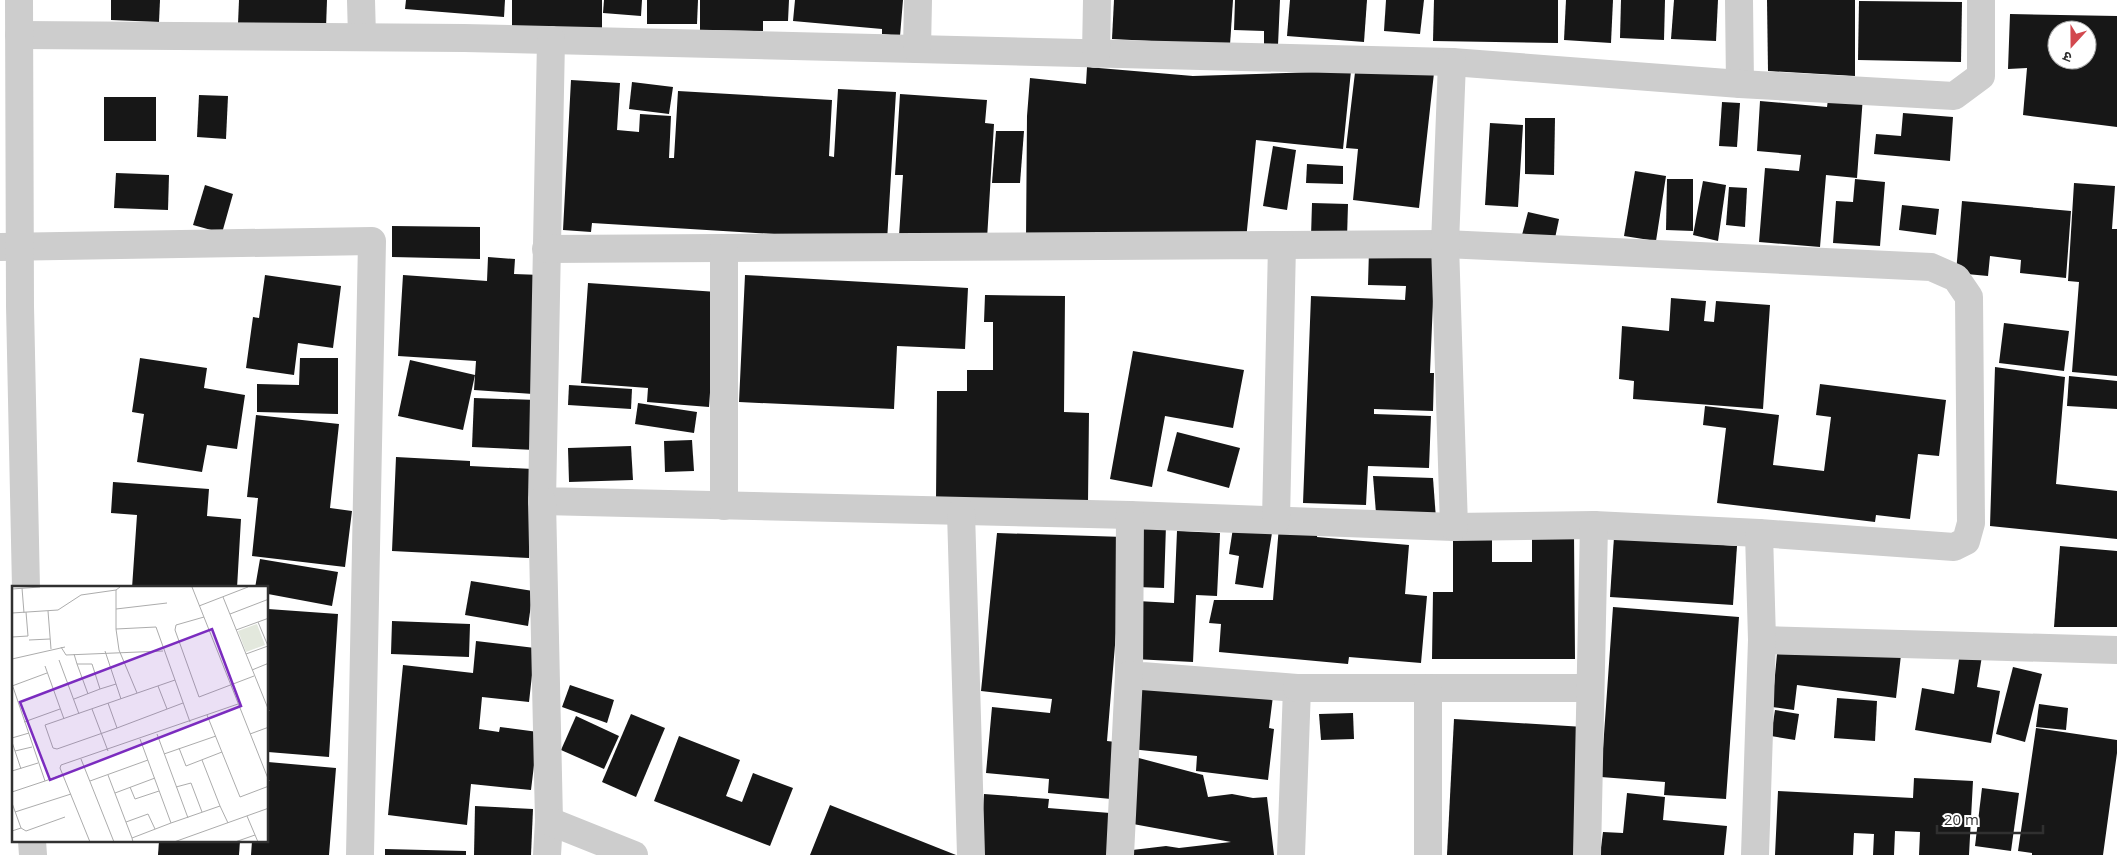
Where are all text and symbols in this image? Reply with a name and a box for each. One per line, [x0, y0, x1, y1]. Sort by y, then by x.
north arrow [2047, 20, 2097, 70]
text: उ [2059, 47, 2074, 68]
inset map [12, 586, 269, 842]
scale bar [1937, 802, 2043, 834]
text: 20 m [1944, 809, 1979, 829]

